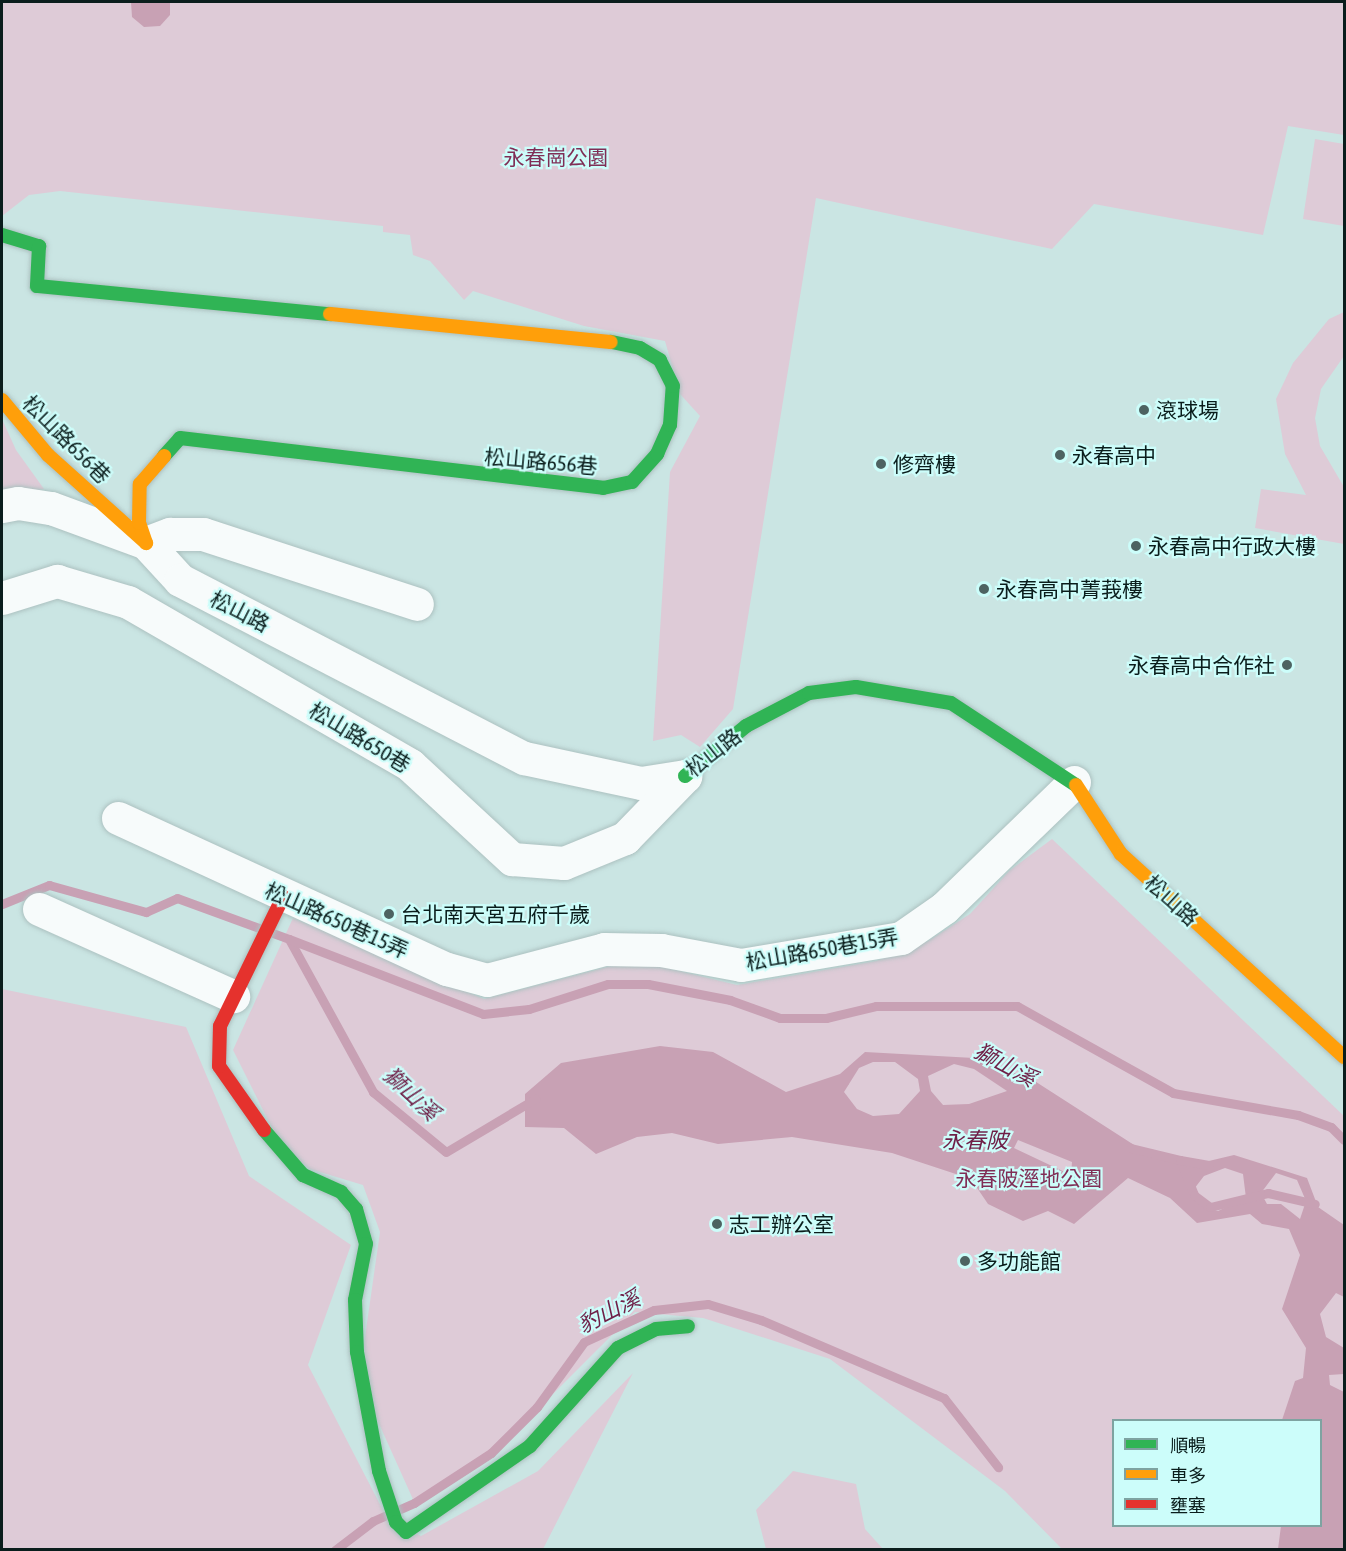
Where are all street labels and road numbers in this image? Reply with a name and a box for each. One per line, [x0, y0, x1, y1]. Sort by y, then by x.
street label: 松山路656巷 [18, 390, 116, 488]
street label: 松山路656巷 [483, 443, 599, 479]
street label: 松山路 [206, 585, 274, 637]
street label: 松山路650巷 [305, 697, 415, 777]
street label: 松山路 [680, 723, 746, 781]
street label: 松山路 [1140, 870, 1204, 930]
street label: 松山路650巷15弄 [261, 877, 413, 963]
street label: 松山路650巷15弄 [744, 923, 900, 975]

